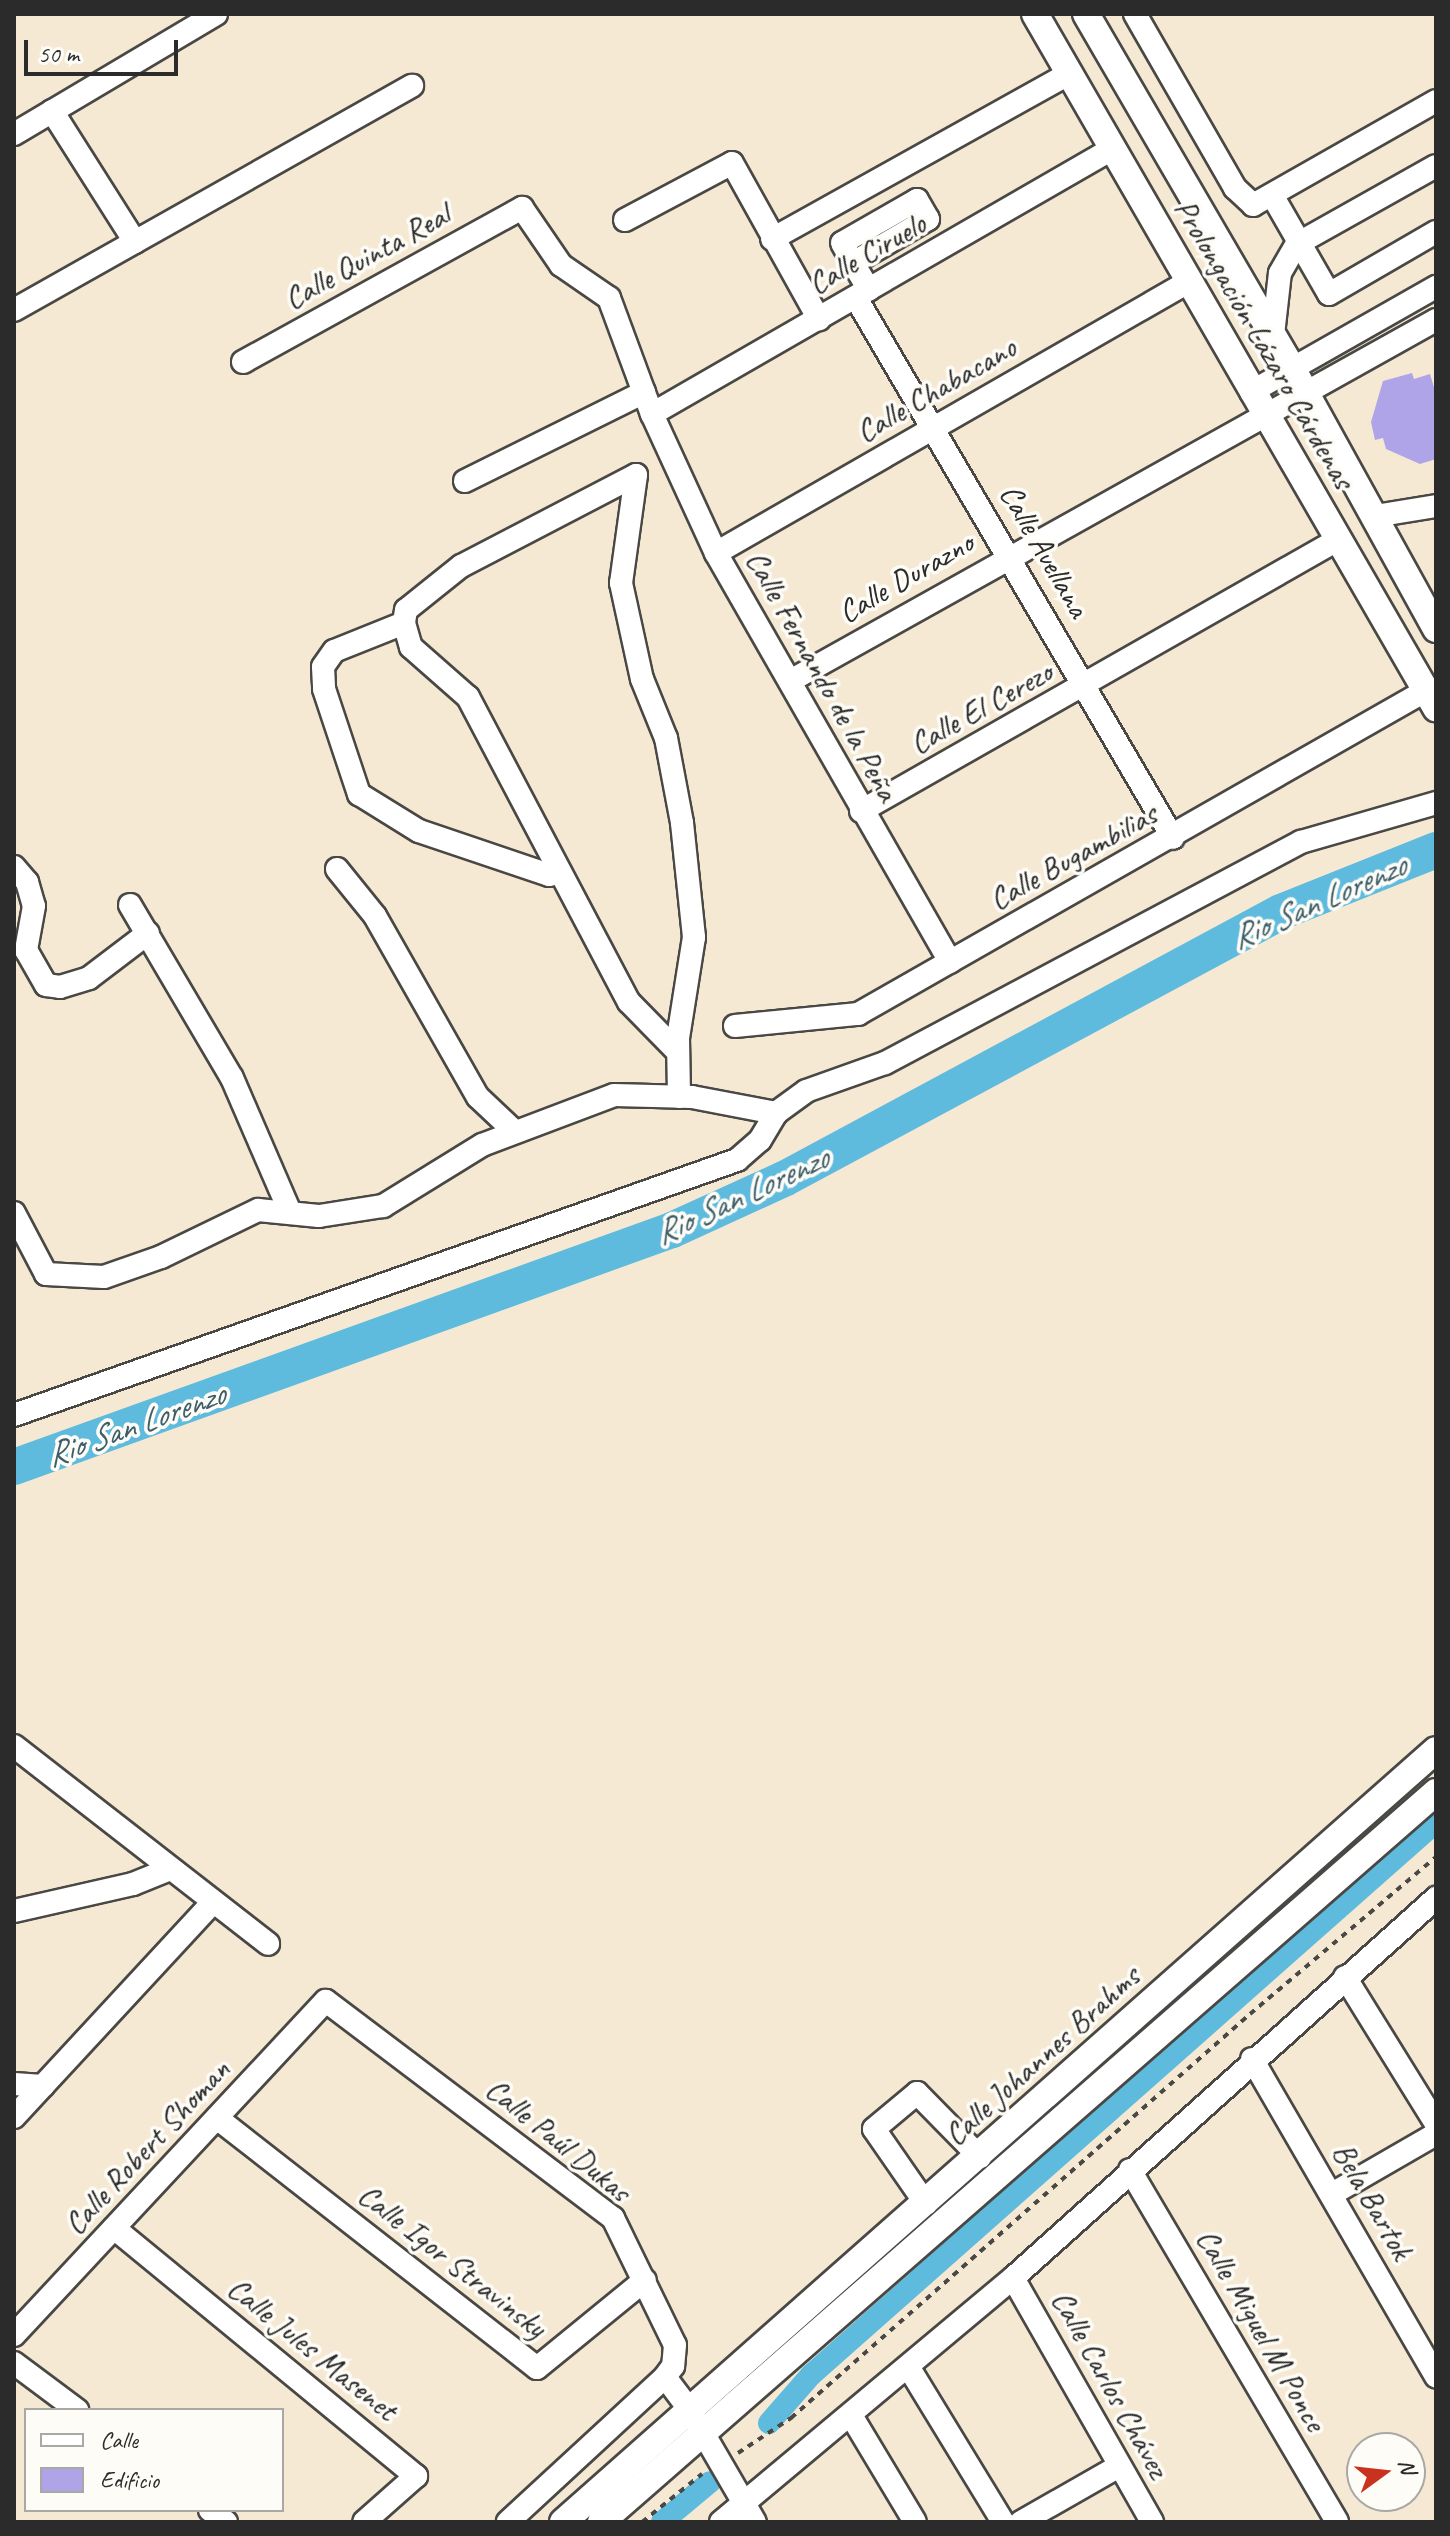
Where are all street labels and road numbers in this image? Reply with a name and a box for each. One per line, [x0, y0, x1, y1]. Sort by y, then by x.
street label: Prolongación Lázaro Cárdenas [1165, 192, 1363, 496]
street label: Calle Quinta Real [278, 196, 456, 318]
street label: Calle Ciruelo [801, 205, 933, 303]
street label: Calle Chabacano [849, 329, 1023, 451]
street label: Calle Avellana [991, 478, 1097, 624]
street label: Calle Durazno [832, 524, 980, 632]
street label: Calle Fernando de la Peña [738, 545, 906, 807]
street label: Calle El Cerezo [903, 653, 1059, 763]
street label: Calle Bugambilias [983, 795, 1163, 919]
street label: Calle Johannes Brahms [936, 1958, 1148, 2154]
street label: Calle Robert Shoman [55, 2050, 239, 2244]
street label: Calle Paúl Dukas [477, 2069, 639, 2211]
street label: Bela Bartok [1323, 2136, 1421, 2266]
street label: Calle Igor Stravinsky [350, 2175, 554, 2347]
street label: Calle Miguel M Ponce [1188, 2222, 1334, 2438]
street label: Calle Jules Masenet [219, 2269, 405, 2429]
street label: Calle Carlos Chávez [1043, 2283, 1177, 2485]

